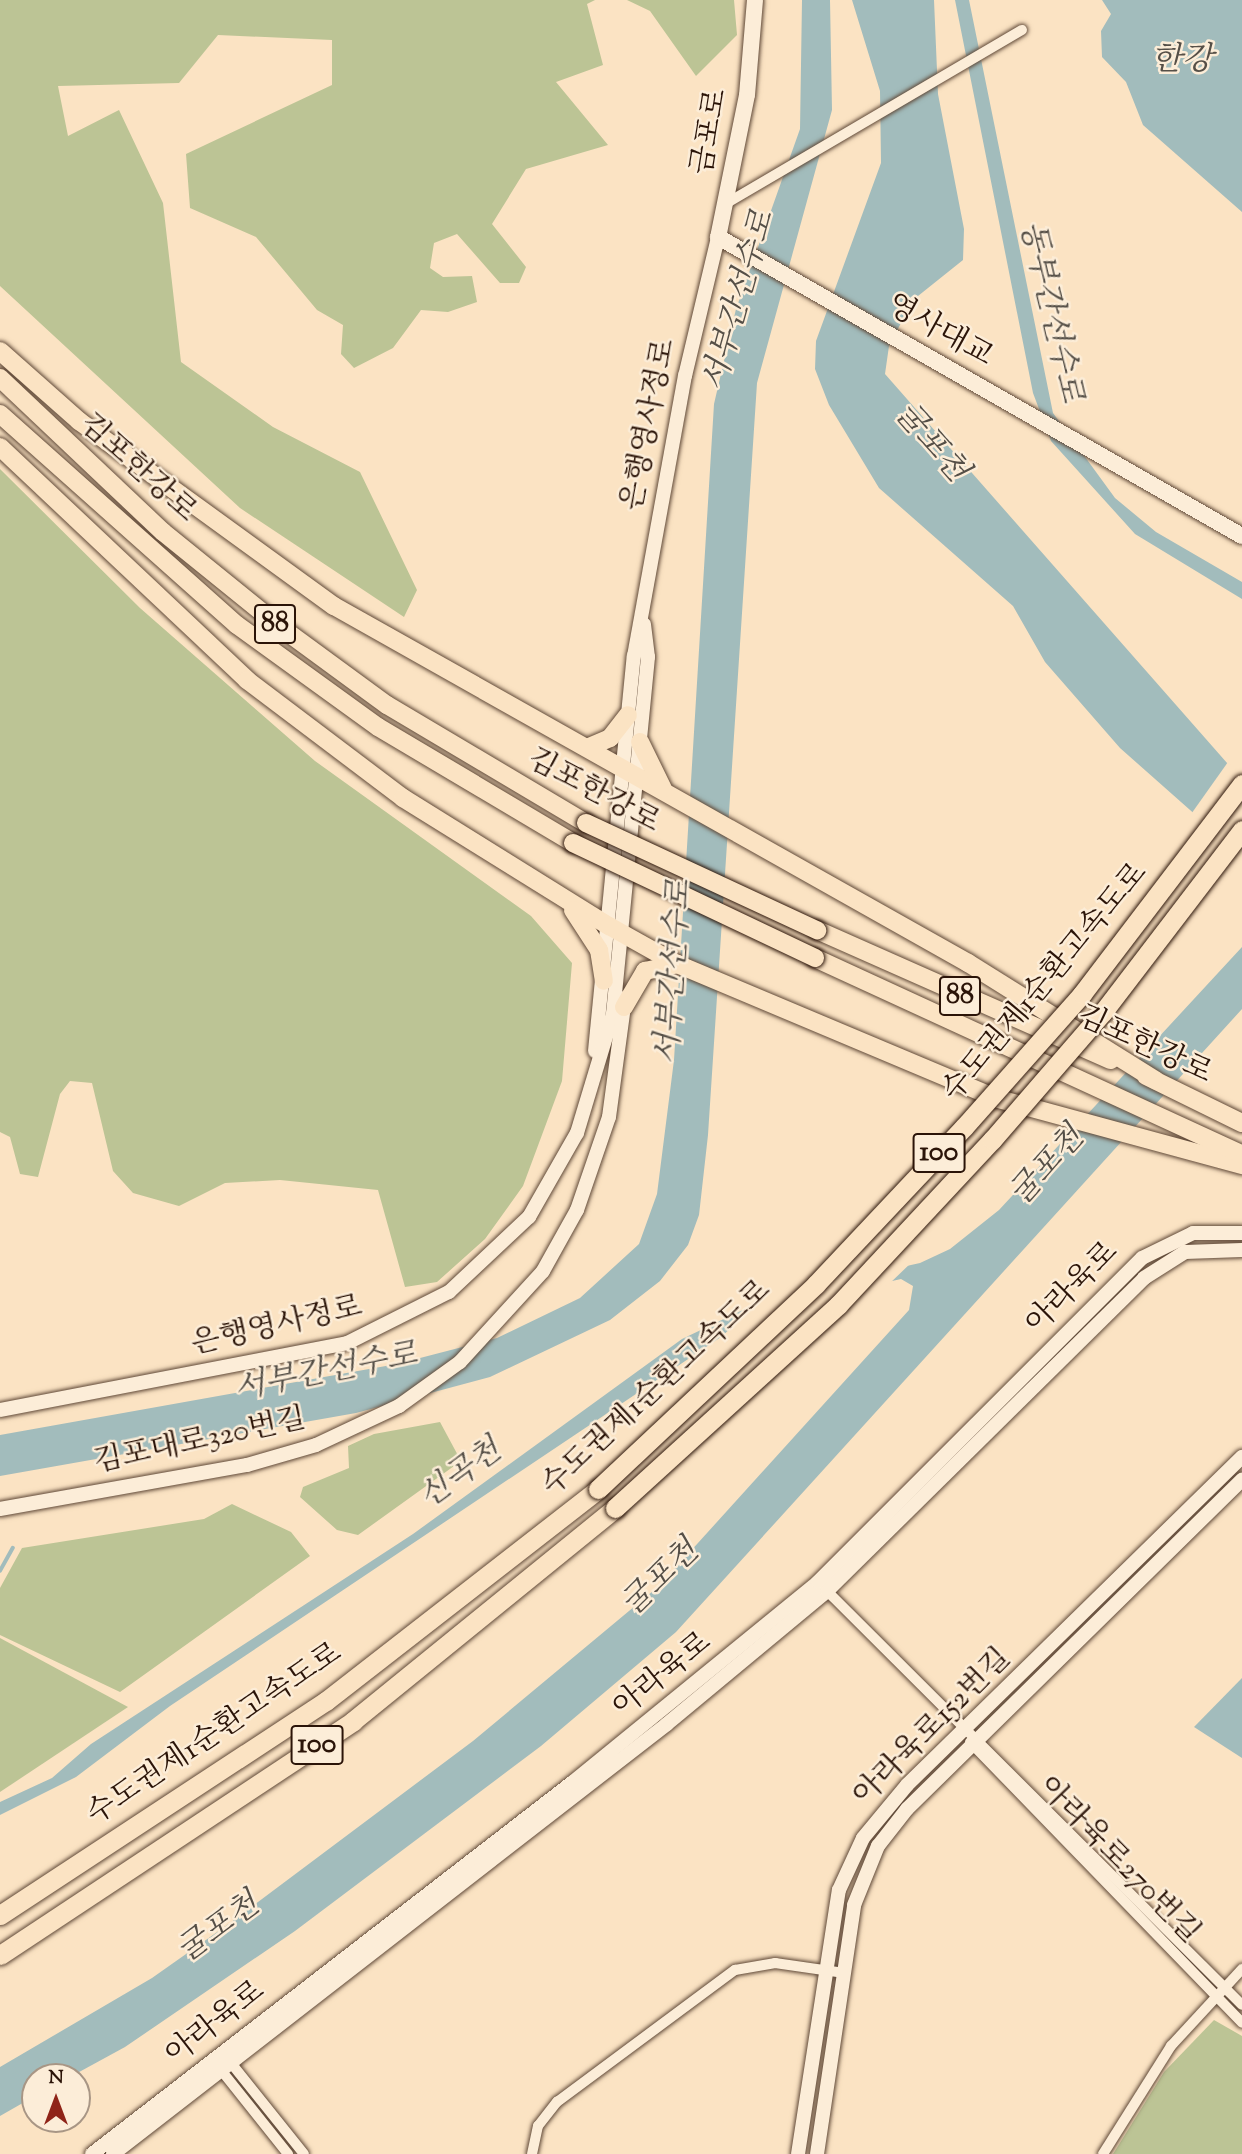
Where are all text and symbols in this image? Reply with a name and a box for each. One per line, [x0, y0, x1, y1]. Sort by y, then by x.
water label: 한강 [1151, 42, 1213, 80]
street label: 금포로 [686, 86, 736, 178]
water label: 서부간선수로 [696, 207, 784, 395]
water label: 동부간선수로 [1010, 217, 1090, 407]
street label: 영사대교 [880, 288, 998, 376]
street label: 은행영사정로 [616, 336, 684, 514]
water label: 굴포천 [885, 395, 975, 491]
street label: 김포한강로 [71, 407, 203, 531]
road number: 88 [254, 600, 296, 648]
street label: 김포한강로 [521, 742, 665, 842]
street label: 수도권제1순환고속도로 [936, 857, 1156, 1109]
water label: 서부간선수로 [649, 878, 701, 1066]
road number: 88 [939, 972, 981, 1020]
street label: 김포한강로 [1071, 999, 1217, 1093]
water label: 굴포천 [1003, 1120, 1093, 1214]
road number: 100 [911, 1128, 967, 1178]
street label: 아라육로 [1019, 1235, 1127, 1343]
street label: 수도권제1순환고속도로 [535, 1274, 779, 1504]
street label: 은행영사정로 [188, 1290, 366, 1364]
water label: 서부간선수로 [231, 1336, 421, 1410]
street label: 김포대로320번길 [91, 1402, 309, 1482]
water label: 신곡천 [412, 1432, 510, 1518]
water label: 굴포천 [614, 1533, 708, 1625]
street label: 아라육로 [607, 1626, 719, 1726]
street label: 수도권제1순환고속도로 [81, 1636, 349, 1834]
street label: 아라육로152번길 [847, 1642, 1019, 1814]
road number: 100 [289, 1720, 345, 1770]
street label: 아라육로270번길 [1029, 1770, 1207, 1952]
water label: 굴포천 [170, 1886, 268, 1972]
street label: 아라육로 [159, 1974, 273, 2074]
north arrow [21, 2063, 91, 2133]
text: N [48, 2065, 64, 2092]

